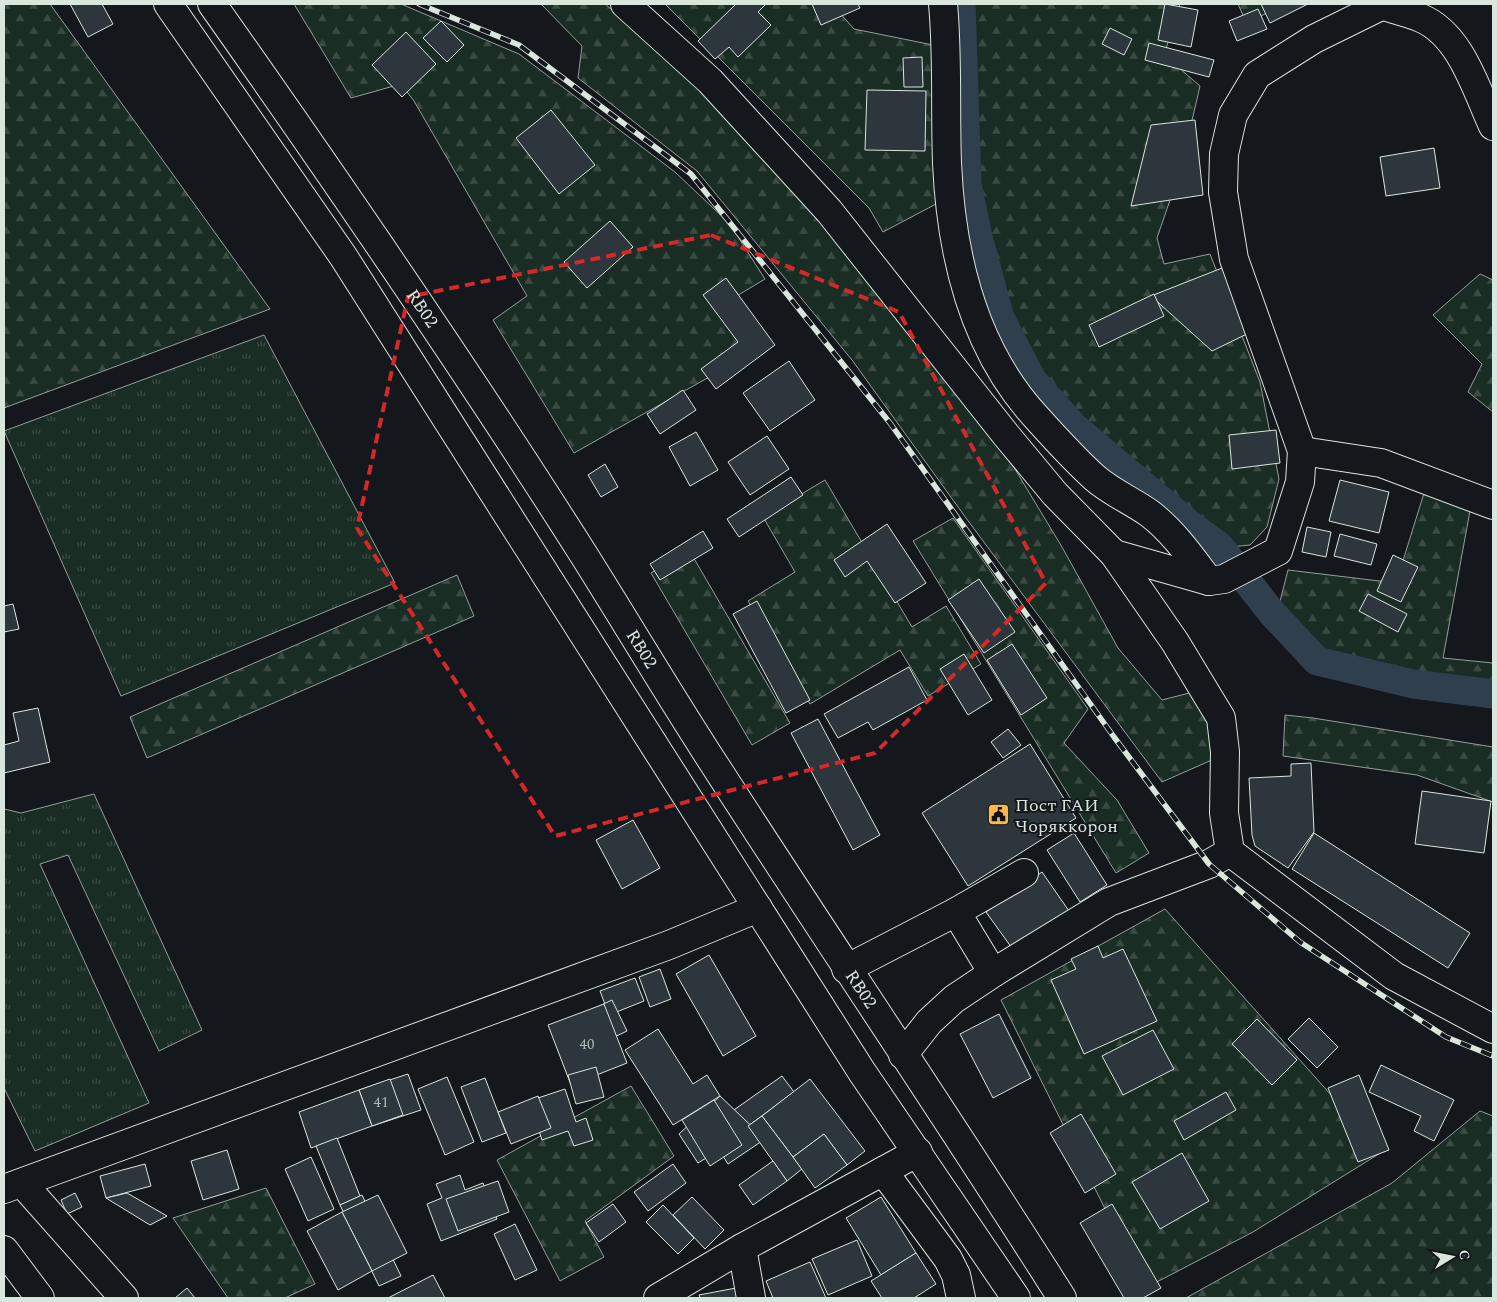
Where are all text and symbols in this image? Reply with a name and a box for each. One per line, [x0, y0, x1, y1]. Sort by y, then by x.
street label: RB02 [399, 284, 445, 333]
street label: RB02 [619, 624, 664, 674]
place label: Пост ГАИ Чоряккорон [1015, 792, 1118, 840]
public building icon: Пост ГАИ Чоряккорон [987, 803, 1011, 827]
street label: RB02 [838, 965, 884, 1014]
house number: 40 [579, 1033, 595, 1056]
house number: 41 [373, 1091, 389, 1114]
north arrow [1427, 1232, 1477, 1282]
text: С [1453, 1248, 1476, 1262]

